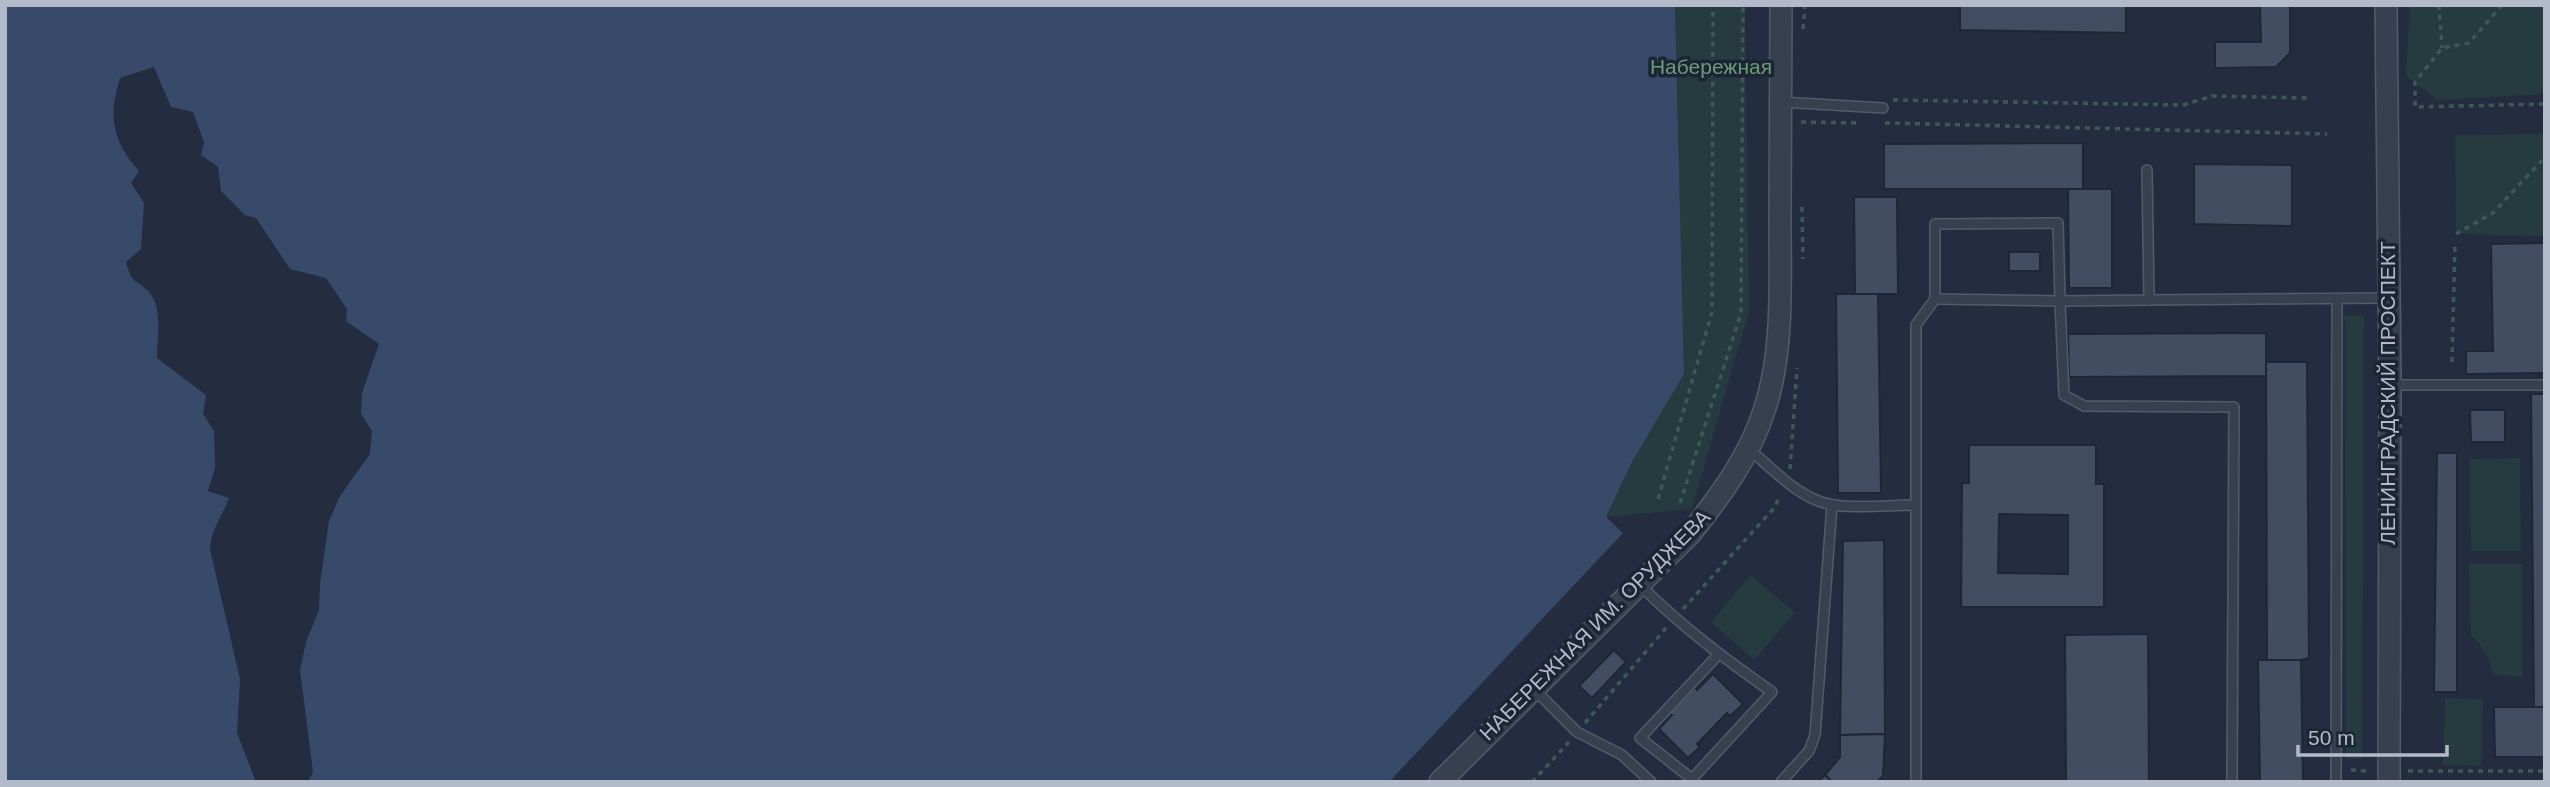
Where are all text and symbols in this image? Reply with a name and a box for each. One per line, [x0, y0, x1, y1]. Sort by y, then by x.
park label: Набережная [1650, 55, 1772, 78]
street label: ЛЕНИНГРАДСКИЙ ПРОСПЕКТ [2376, 241, 2399, 545]
street label: НАБЕРЕЖНАЯ ИМ. ОРУДЖЕВА [1475, 505, 1715, 745]
scale bar [2298, 714, 2447, 758]
text: 50 m [2308, 726, 2355, 749]

